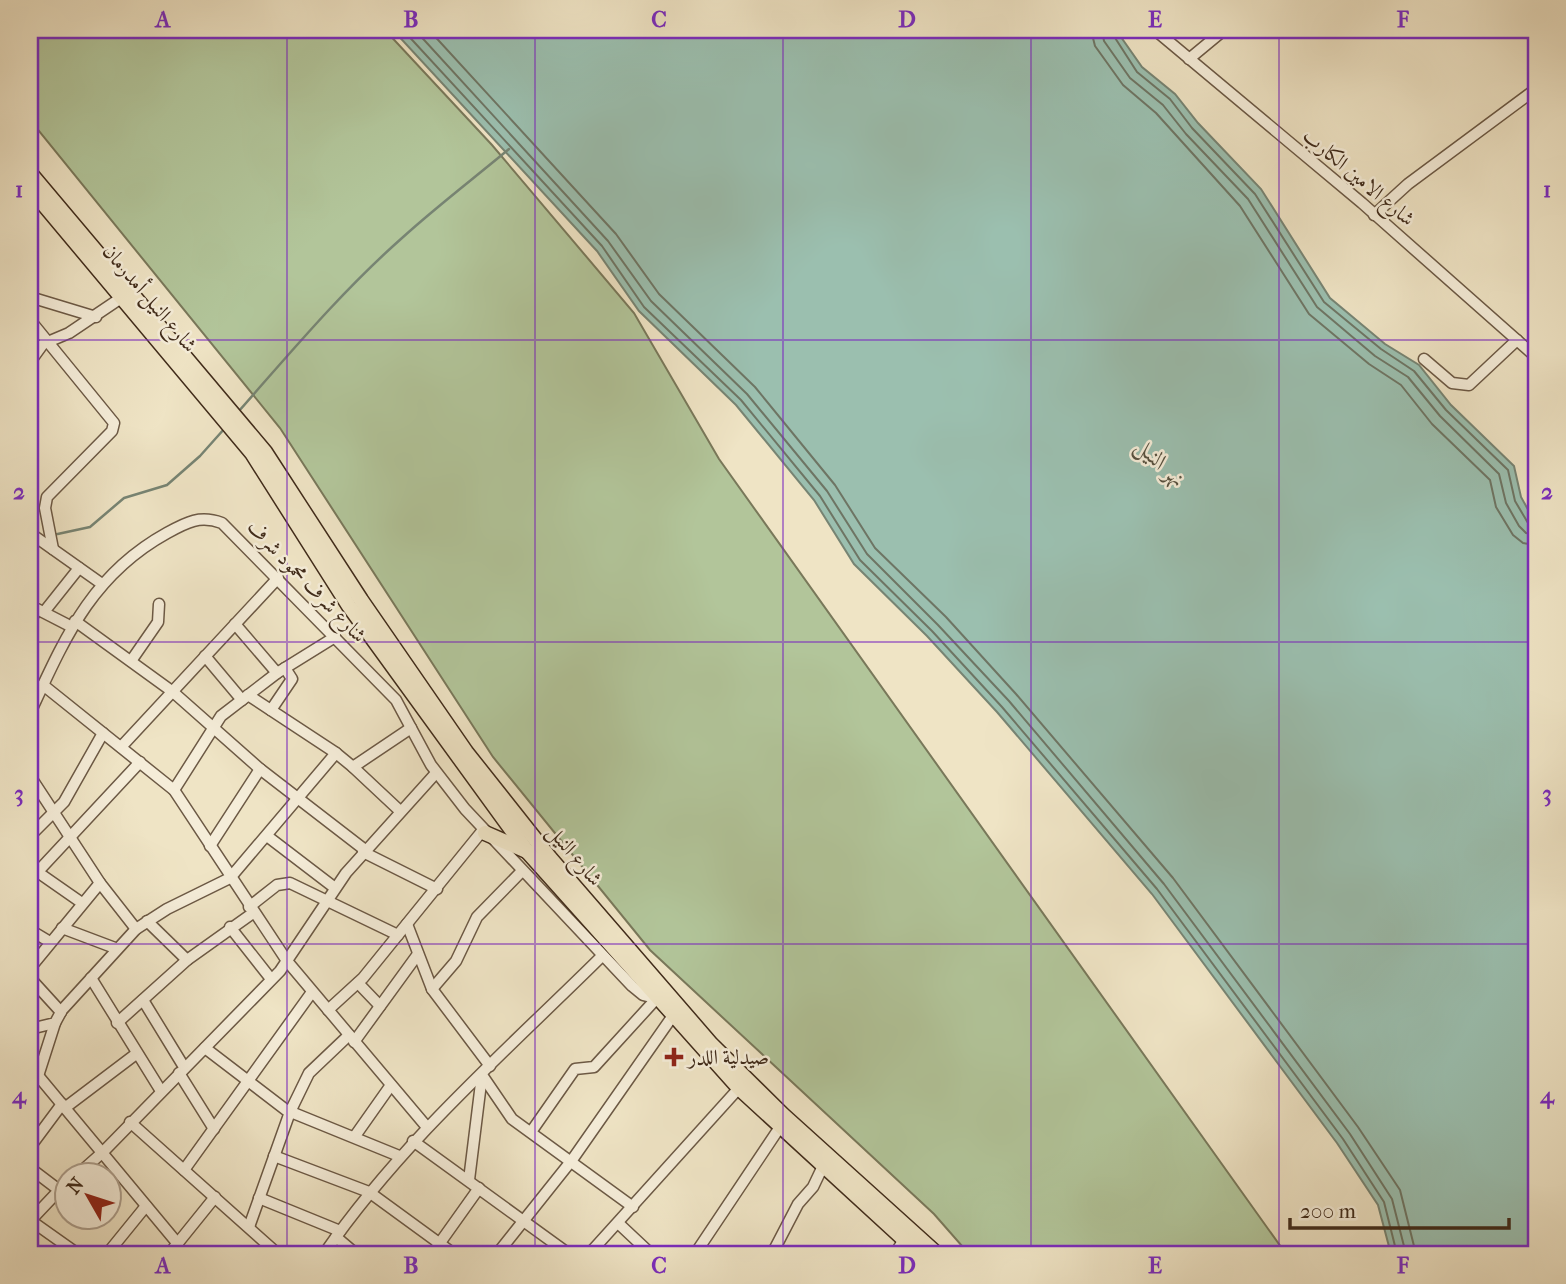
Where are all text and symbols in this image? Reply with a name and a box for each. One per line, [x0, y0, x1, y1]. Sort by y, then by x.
text: A [154, 6, 172, 33]
text: B [404, 6, 419, 33]
text: C [651, 6, 667, 33]
text: D [898, 6, 916, 33]
text: E [1148, 6, 1162, 33]
text: F [1396, 6, 1410, 33]
street label: شارع الامين الكارب [1294, 123, 1420, 235]
text: 1 [15, 176, 23, 203]
text: 1 [1543, 176, 1551, 203]
street label: شارع النيل أمدرمان [93, 237, 204, 361]
water label: نهر النيل [1127, 432, 1192, 495]
text: 2 [13, 478, 25, 505]
text: 2 [1541, 478, 1553, 505]
street label: شارع شرف محمود شرف [238, 515, 372, 651]
text: 3 [14, 780, 24, 807]
text: 3 [1542, 780, 1552, 807]
street label: شارع النيل [538, 819, 608, 895]
place label: صيدلية اللدر [686, 1045, 769, 1069]
marker: صيدلية اللدر [666, 1049, 682, 1065]
text: 4 [11, 1082, 27, 1109]
text: 4 [1539, 1082, 1555, 1109]
north arrow [52, 1162, 122, 1232]
text: N [62, 1173, 89, 1198]
scale bar [1290, 1186, 1508, 1230]
text: 200 m [1300, 1199, 1356, 1223]
text: A [154, 1252, 172, 1279]
text: B [404, 1252, 419, 1279]
text: C [651, 1252, 667, 1279]
text: D [898, 1252, 916, 1279]
text: E [1148, 1252, 1162, 1279]
text: F [1396, 1252, 1410, 1279]

